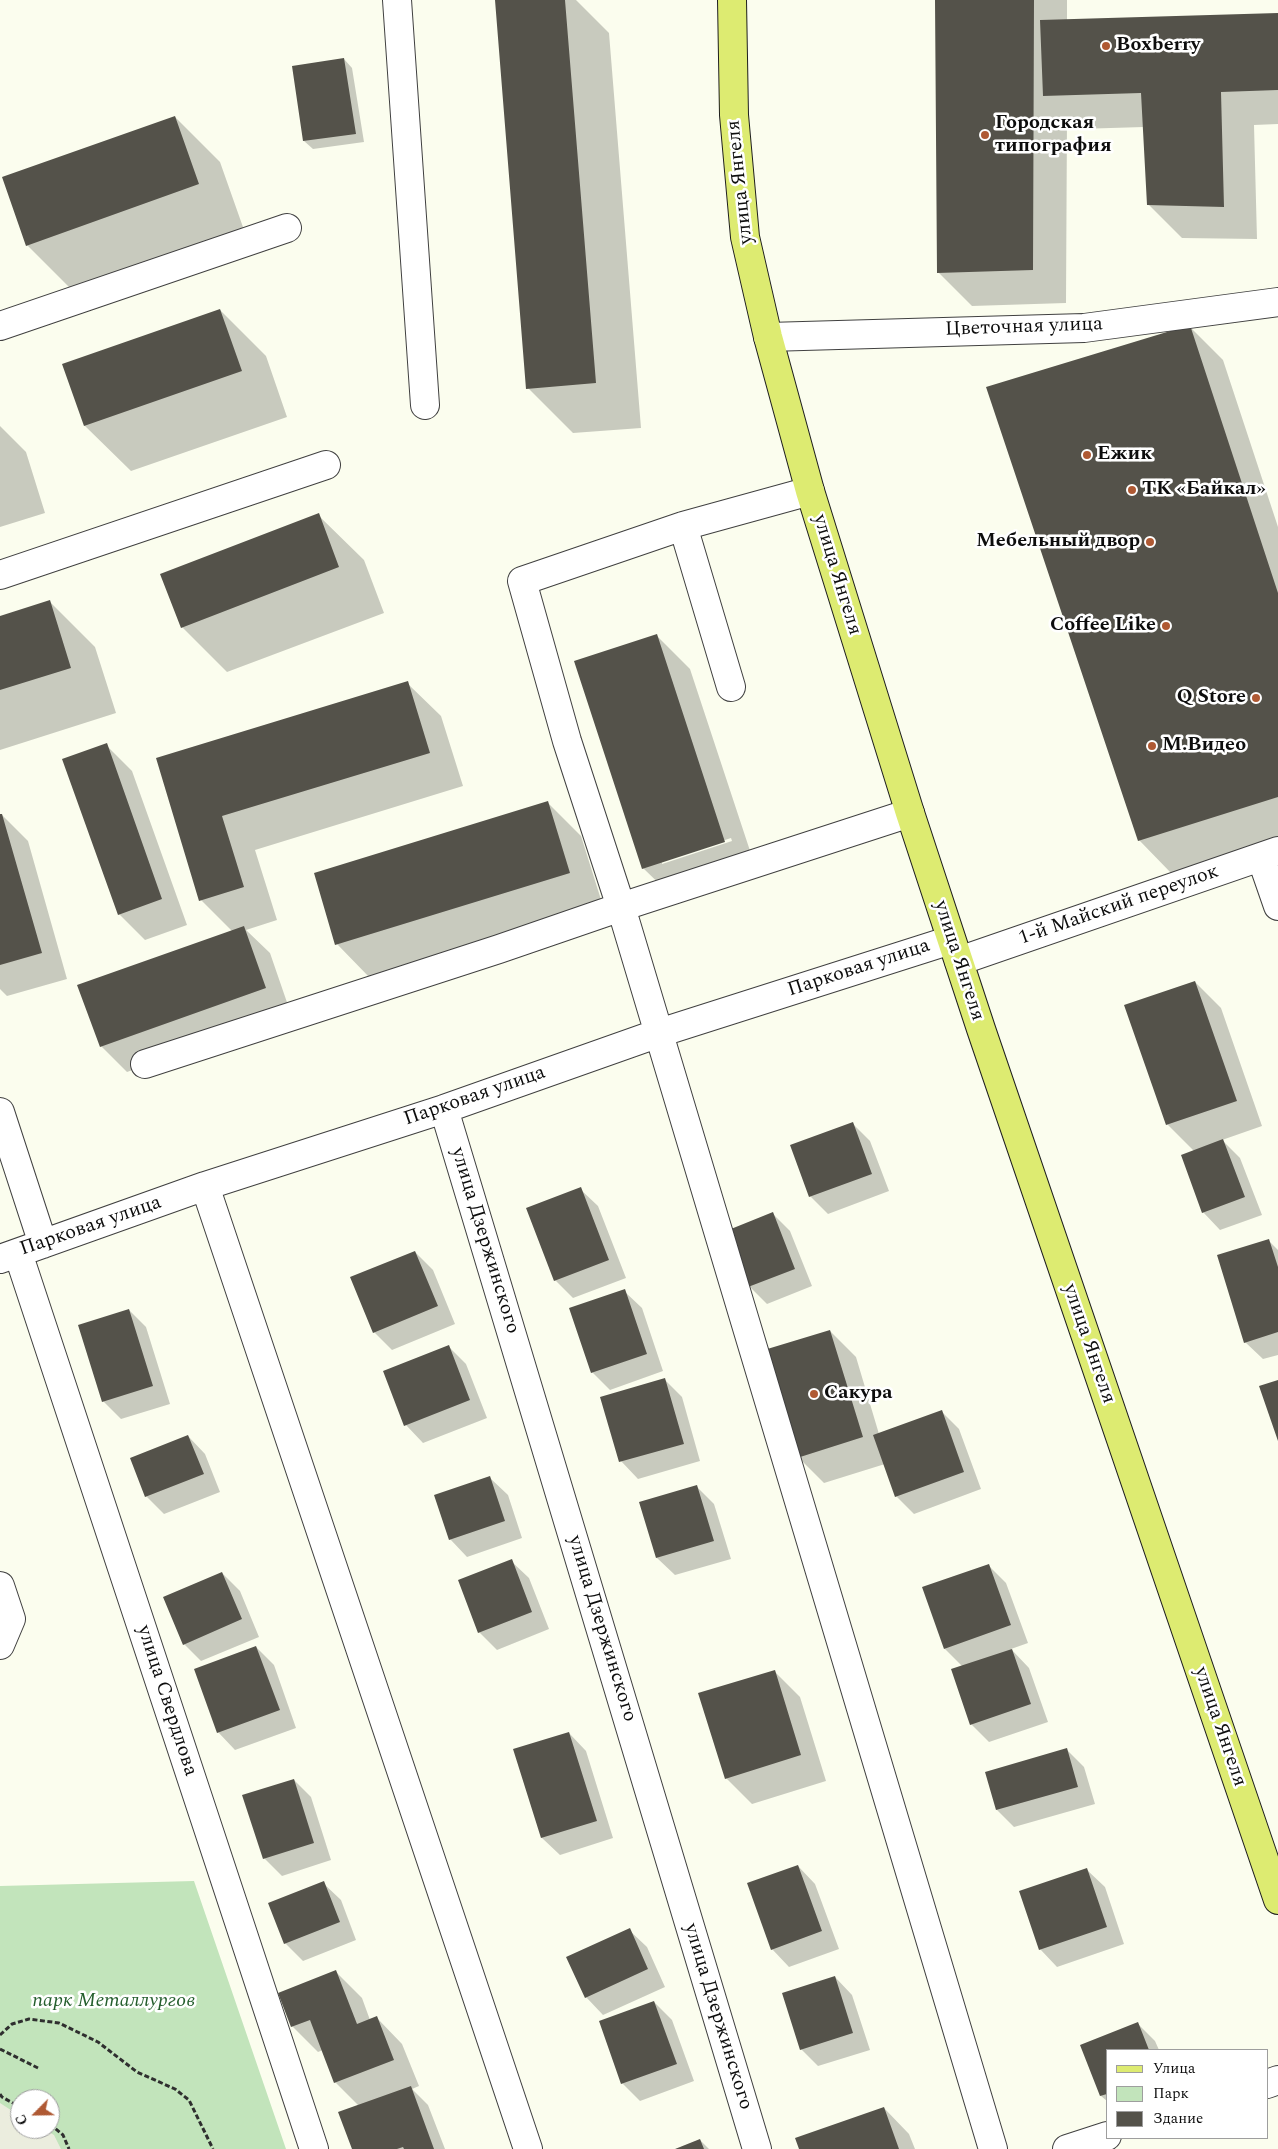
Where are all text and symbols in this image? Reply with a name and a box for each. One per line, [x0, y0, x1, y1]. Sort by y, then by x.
place label: Boxberry [1116, 34, 1200, 58]
marker: Boxberry [1100, 40, 1112, 52]
place label: Городская типография [995, 112, 1112, 159]
street label: улица Янгеля [723, 119, 759, 245]
marker: Городская типография [979, 129, 991, 141]
street label: Цветочная улица [945, 313, 1103, 343]
place label: Ежик [1097, 443, 1152, 467]
marker: Ежик [1081, 449, 1093, 461]
place label: ТК «Байкал» [1142, 478, 1266, 502]
marker: ТК «Байкал» [1126, 484, 1138, 496]
street label: улица Янгеля [806, 512, 866, 638]
place label: Мебельный двор [976, 530, 1140, 554]
marker: Мебельный двор [1144, 536, 1156, 548]
place label: Coffee Like [1050, 614, 1156, 638]
marker: Coffee Like [1160, 620, 1172, 632]
place label: Q Store [1177, 686, 1246, 710]
marker: Q Store [1250, 692, 1262, 704]
place label: М.Видео [1162, 734, 1246, 758]
marker: М.Видео [1146, 740, 1158, 752]
street label: 1-й Майский переулок [1016, 860, 1222, 952]
street label: улица Янгеля [927, 898, 989, 1024]
street label: Парковая улица [785, 935, 933, 1003]
street label: Парковая улица [401, 1062, 549, 1132]
street label: улица Дзержинского [444, 1145, 524, 1337]
street label: Парковая улица [17, 1192, 165, 1262]
street label: улица Янгеля [1056, 1281, 1120, 1407]
place label: Сакура [824, 1382, 892, 1406]
marker: Сакура [808, 1388, 820, 1400]
street label: улица Дзержинского [561, 1533, 641, 1725]
street label: улица Свердлова [130, 1623, 202, 1779]
street label: улица Янгеля [1187, 1664, 1251, 1790]
street label: улица Дзержинского [677, 1921, 757, 2113]
park label: парк Металлургов [32, 1990, 196, 2014]
legend [1106, 2049, 1268, 2139]
text: Улица [1153, 2057, 1195, 2080]
text: Парк [1153, 2082, 1189, 2105]
north arrow [10, 2089, 60, 2139]
text: Здание [1153, 2107, 1203, 2130]
text: С [10, 2111, 33, 2128]

